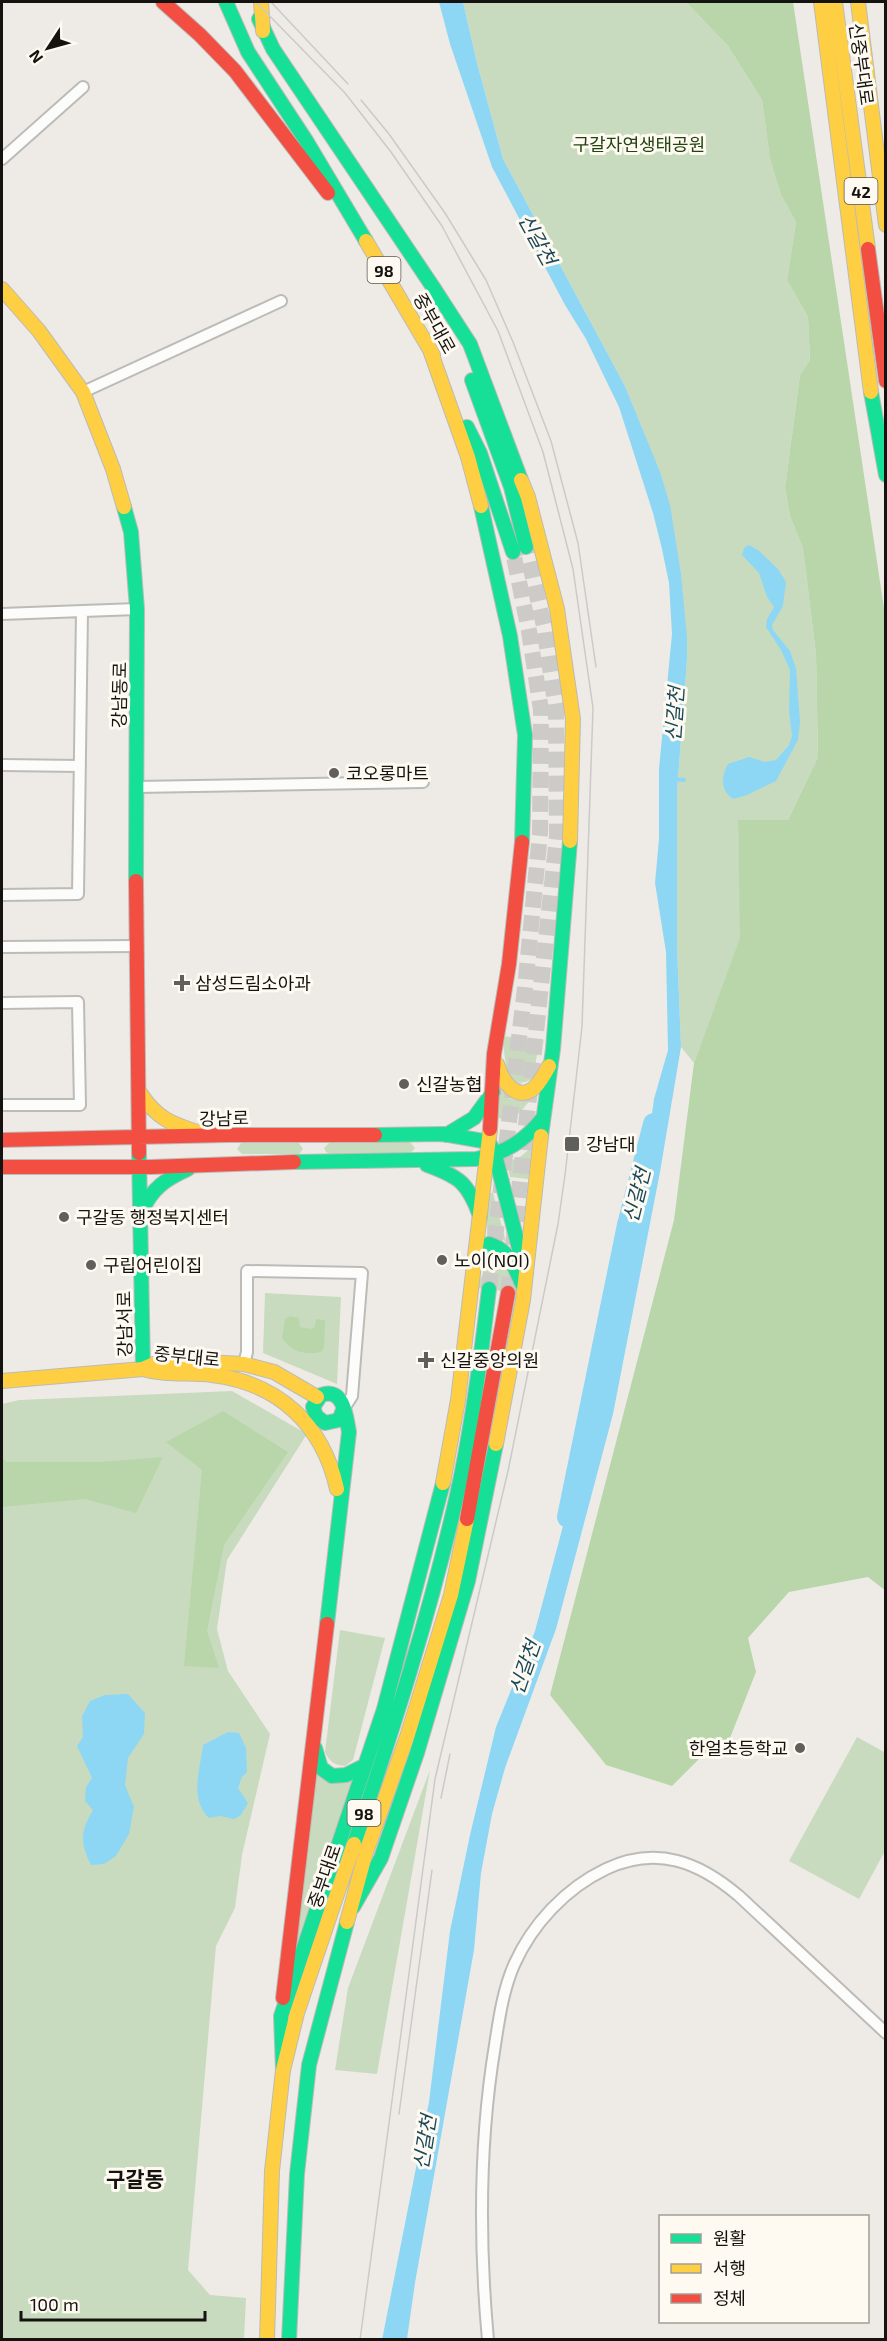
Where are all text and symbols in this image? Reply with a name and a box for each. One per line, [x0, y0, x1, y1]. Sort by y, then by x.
north arrow [18, 18, 78, 78]
street label: 신중부대로 [845, 21, 879, 107]
text: N [24, 47, 47, 67]
park label: 구갈자연생태공원 [573, 133, 705, 155]
road number: 42 [844, 178, 878, 204]
water label: 신갈천 [514, 209, 563, 271]
road number: 98 [368, 257, 400, 283]
street label: 중부대로 [409, 289, 461, 357]
street label: 강남동로 [107, 662, 131, 728]
water label: 신갈천 [660, 683, 688, 742]
place label: 코오롱마트 [346, 762, 429, 784]
marker: 코오롱마트 [327, 766, 341, 780]
place label: 삼성드림소아과 [195, 972, 311, 994]
marker: 삼성드림소아과 [173, 974, 191, 992]
place label: 신갈농협 [416, 1073, 482, 1095]
marker: 신갈농협 [397, 1077, 411, 1091]
street label: 강남로 [199, 1107, 249, 1129]
place label: 강남대 [586, 1133, 636, 1155]
marker: 강남대 [563, 1135, 581, 1153]
water label: 신갈천 [618, 1163, 655, 1225]
place label: 구갈동 행정복지센터 [76, 1206, 229, 1228]
marker: 구갈동 행정복지센터 [57, 1210, 71, 1224]
place label: 노이(NOI) [454, 1249, 529, 1271]
marker: 노이(NOI) [435, 1253, 449, 1267]
place label: 구립어린이집 [103, 1254, 202, 1276]
marker: 구립어린이집 [84, 1258, 98, 1272]
street label: 강남서로 [112, 1291, 136, 1357]
street label: 중부대로 [153, 1342, 221, 1370]
place label: 신갈중앙의원 [440, 1349, 539, 1371]
marker: 신갈중앙의원 [417, 1351, 435, 1369]
water label: 신갈천 [504, 1635, 545, 1697]
place label: 한얼초등학교 [689, 1737, 788, 1759]
marker: 한얼초등학교 [793, 1741, 807, 1755]
road number: 98 [348, 1800, 380, 1826]
street label: 중부대로 [303, 1841, 345, 1911]
water label: 신갈천 [408, 2110, 441, 2171]
district label: 구갈동 [106, 2166, 164, 2191]
legend [659, 2215, 869, 2323]
text: 원활 [713, 2227, 746, 2249]
text: 서행 [713, 2257, 746, 2279]
scale bar [21, 2284, 206, 2322]
text: 정체 [713, 2287, 746, 2309]
text: 100 m [30, 2293, 79, 2315]

